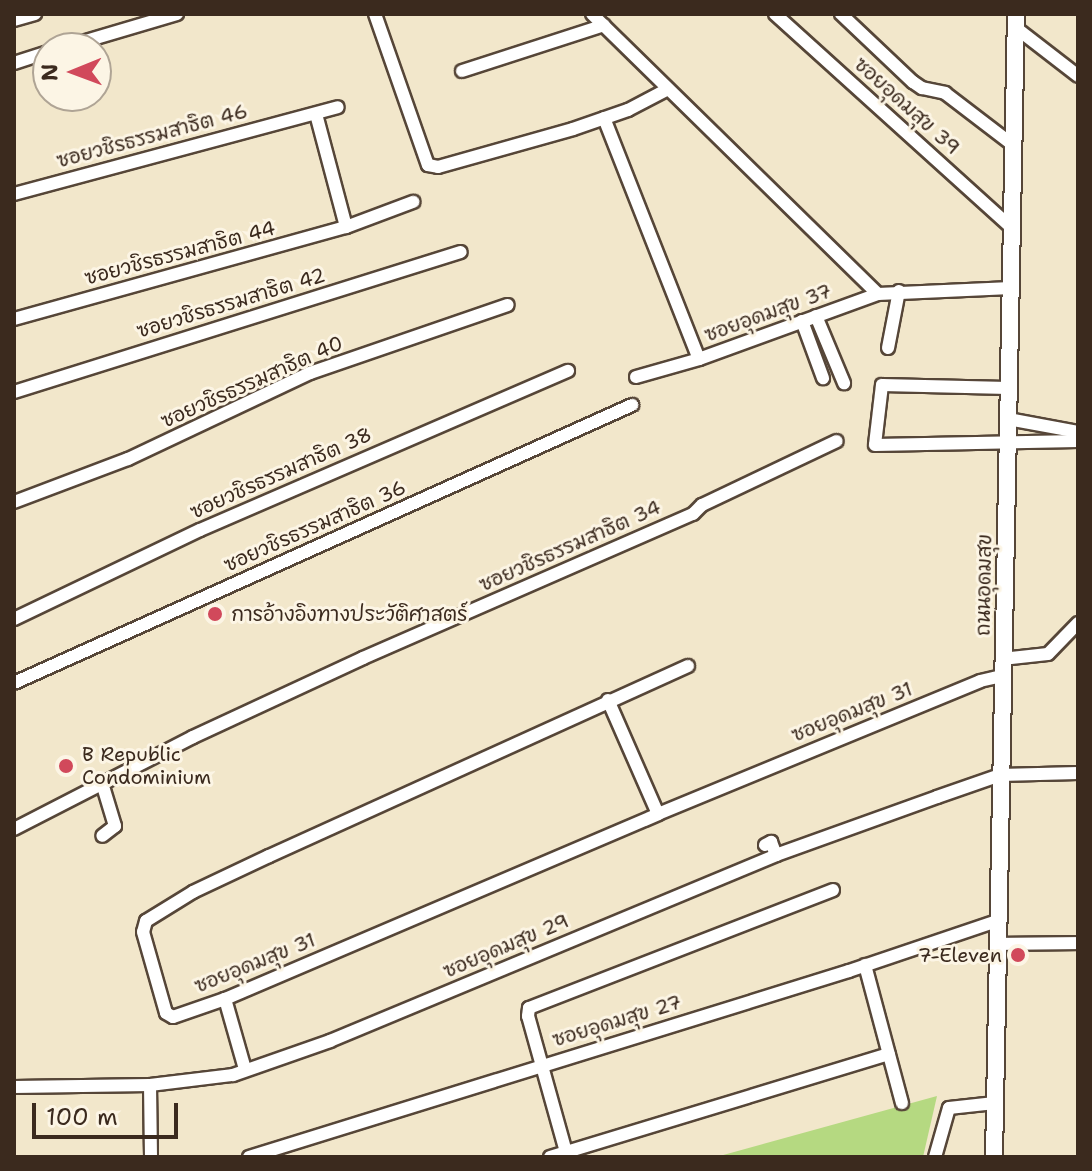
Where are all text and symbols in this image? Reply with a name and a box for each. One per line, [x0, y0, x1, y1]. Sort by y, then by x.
north arrow [32, 32, 112, 112]
street label: ซอยอุดมสุข 39 [849, 52, 965, 160]
text: N [35, 63, 64, 81]
street label: ซอยวชิรธรรมสาธิต 46 [54, 99, 250, 173]
street label: ซอยวชิรธรรมสาธิต 44 [82, 216, 278, 290]
street label: ซอยวชิรธรรมสาธิต 42 [134, 263, 328, 343]
street label: ซอยอุดมสุข 37 [701, 279, 835, 347]
street label: ซอยวชิรธรรมสาธิต 40 [157, 331, 347, 433]
street label: ซอยวชิรธรรมสาธิต 38 [186, 422, 376, 524]
street label: ซอยวชิรธรรมสาธิต 36 [220, 475, 410, 577]
street label: ซอยวชิรธรรมสาธิต 34 [475, 495, 665, 597]
street label: ถนนอุดมสุข [971, 534, 997, 636]
place label: การอ้างอิงทางประวัติศาสตร์ [231, 602, 468, 626]
marker: การอ้างอิงทางประวัติศาสตร์ [206, 605, 224, 623]
street label: ซอยอุดมสุข 31 [788, 677, 916, 747]
place label: B Republic Condominium [82, 742, 211, 789]
marker: B Republic Condominium [57, 757, 75, 775]
street label: ซอยอุดมสุข 29 [440, 909, 572, 983]
street label: ซอยอุดมสุข 31 [191, 928, 319, 998]
place label: 7-Eleven [918, 943, 1002, 967]
marker: 7-Eleven [1009, 946, 1027, 964]
street label: ซอยอุดมสุข 27 [550, 990, 684, 1052]
scale bar [36, 1087, 182, 1137]
text: 100 m [46, 1101, 118, 1133]

